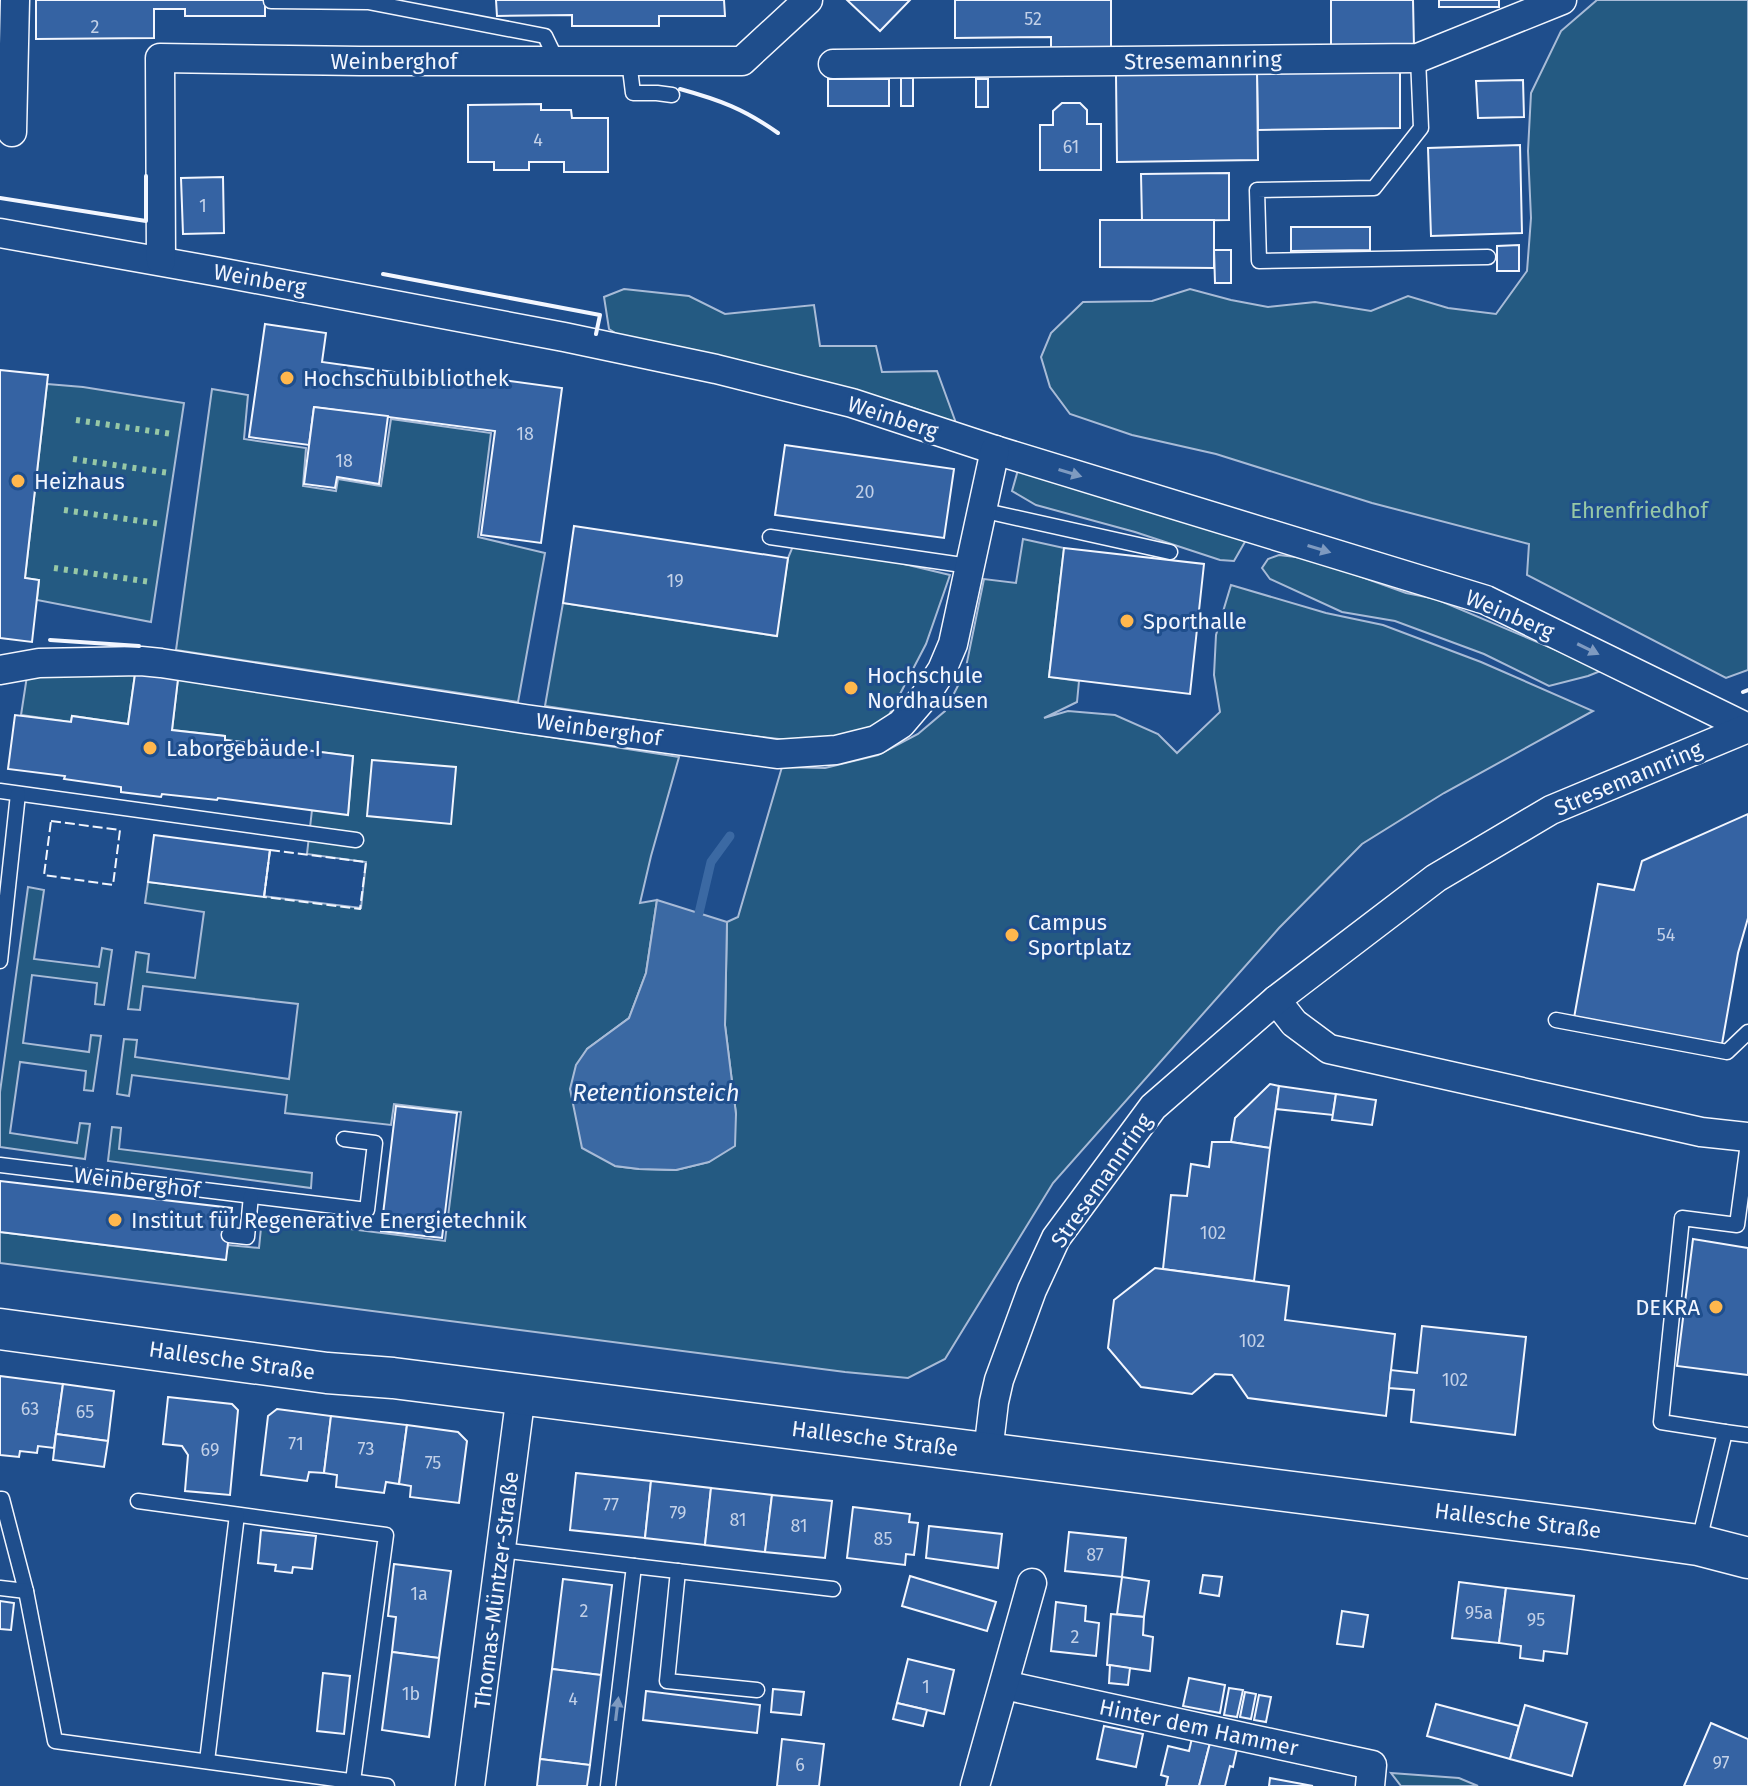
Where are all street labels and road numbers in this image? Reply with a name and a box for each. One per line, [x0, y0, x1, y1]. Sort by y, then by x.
street label: Stresemannring [1124, 46, 1283, 75]
street label: Weinberghof [331, 48, 459, 75]
street label: Weinberg [211, 258, 309, 301]
street label: Weinberg [844, 390, 942, 445]
street label: Weinberg [1461, 584, 1559, 645]
street label: Weinberghof [534, 707, 665, 752]
street label: Stresemannring [1550, 735, 1707, 822]
street label: Stresemannring [1045, 1108, 1158, 1253]
street label: Weinberghof [72, 1161, 203, 1204]
street label: Hallesche Straße [147, 1335, 317, 1386]
street label: Hallesche Straße [790, 1415, 960, 1462]
street label: Thomas-Müntzer-Straße [469, 1470, 524, 1710]
street label: Hallesche Straße [1433, 1497, 1603, 1544]
street label: Hinter dem Hammer [1097, 1693, 1301, 1762]

